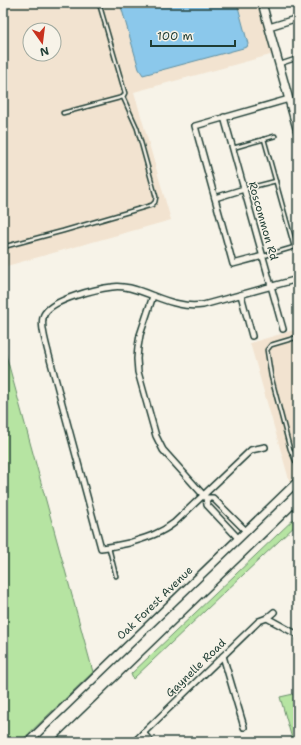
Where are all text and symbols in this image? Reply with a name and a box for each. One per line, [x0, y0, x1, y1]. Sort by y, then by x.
north arrow [22, 22, 62, 62]
scale bar [151, 22, 235, 48]
text: 100 m [157, 28, 193, 44]
text: N [38, 43, 50, 60]
street label: Roscommon Rd [245, 180, 281, 262]
street label: Oak Forest Avenue [114, 563, 196, 643]
street label: Gaynelle Road [163, 635, 229, 701]

